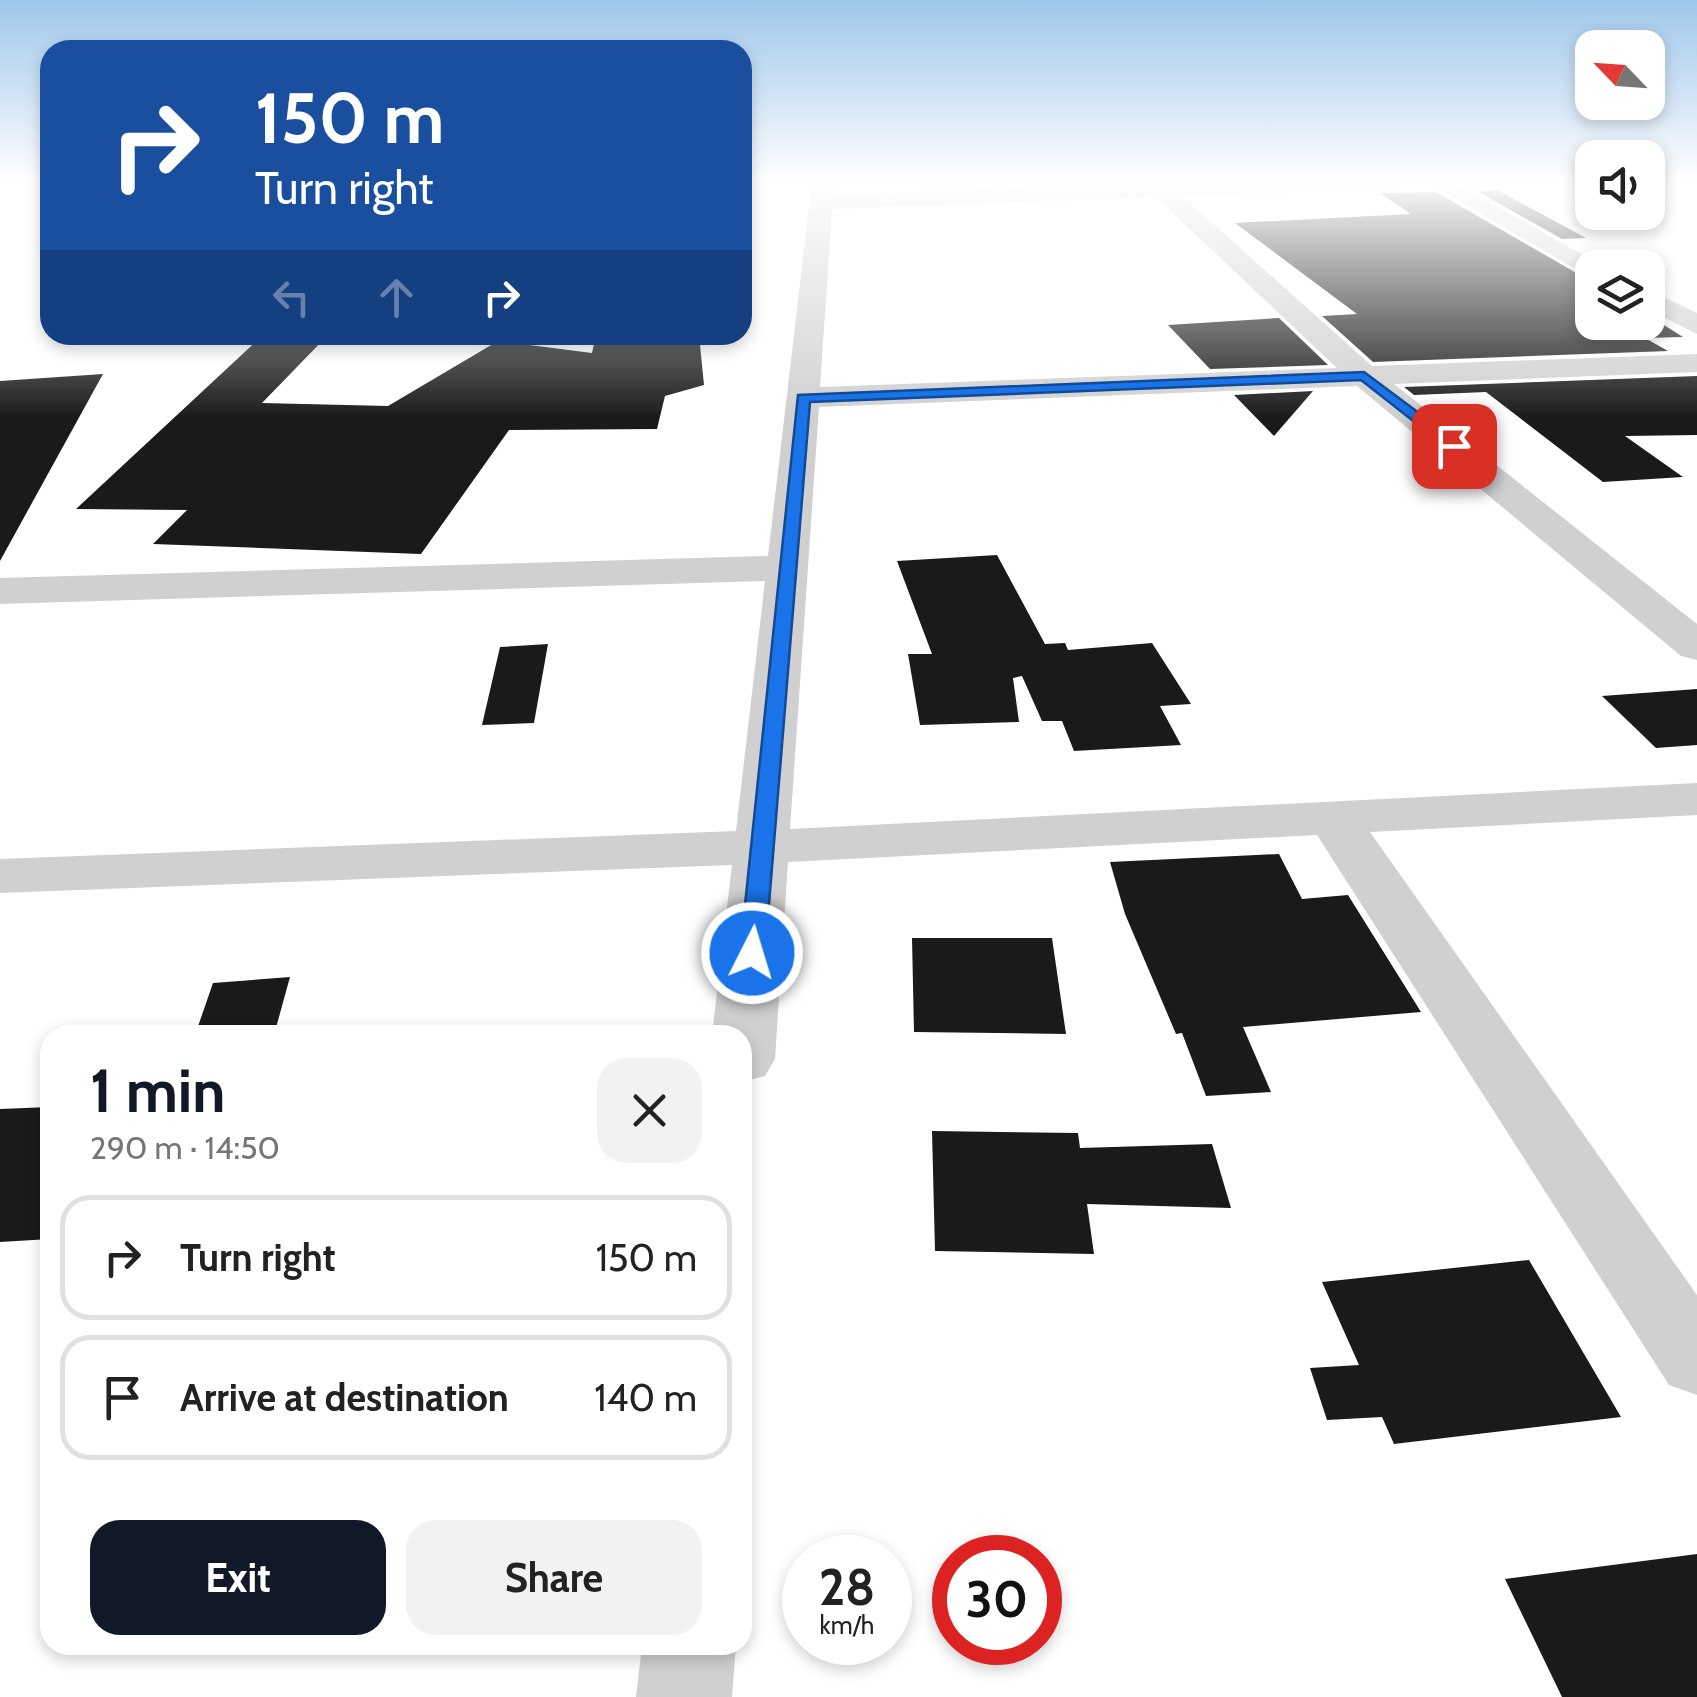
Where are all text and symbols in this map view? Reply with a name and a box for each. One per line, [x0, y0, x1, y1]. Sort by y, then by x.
north arrow [1575, 30, 1665, 120]
map controls [1575, 30, 1665, 340]
text: 150 m [255, 75, 444, 161]
icon: right [90, 80, 220, 210]
button: sound [1575, 140, 1665, 230]
text: Turn right [255, 161, 434, 215]
button: layers [1575, 250, 1665, 340]
icon: left [264, 270, 319, 325]
icon: ahead [369, 270, 424, 325]
icon: right [474, 270, 529, 325]
pin [1412, 404, 1497, 489]
icon: arrive [1427, 419, 1482, 474]
position arrow [700, 901, 804, 1005]
text: 1 min [90, 1054, 225, 1127]
button: close [597, 1058, 702, 1163]
text: 290 m · 14:50 [90, 1128, 280, 1167]
icon: right [95, 1230, 150, 1285]
text: Turn right [180, 1234, 336, 1281]
text: 150 m [596, 1234, 697, 1281]
icon: arrive [95, 1370, 150, 1425]
text: Arrive at destination [180, 1374, 509, 1421]
text: 140 m [594, 1374, 697, 1421]
button: Exit [90, 1520, 386, 1635]
button: Share [406, 1520, 702, 1635]
speed limit sign: 30 [932, 1535, 1062, 1665]
text: 28 [819, 1557, 875, 1618]
text: km/h [820, 1610, 874, 1640]

